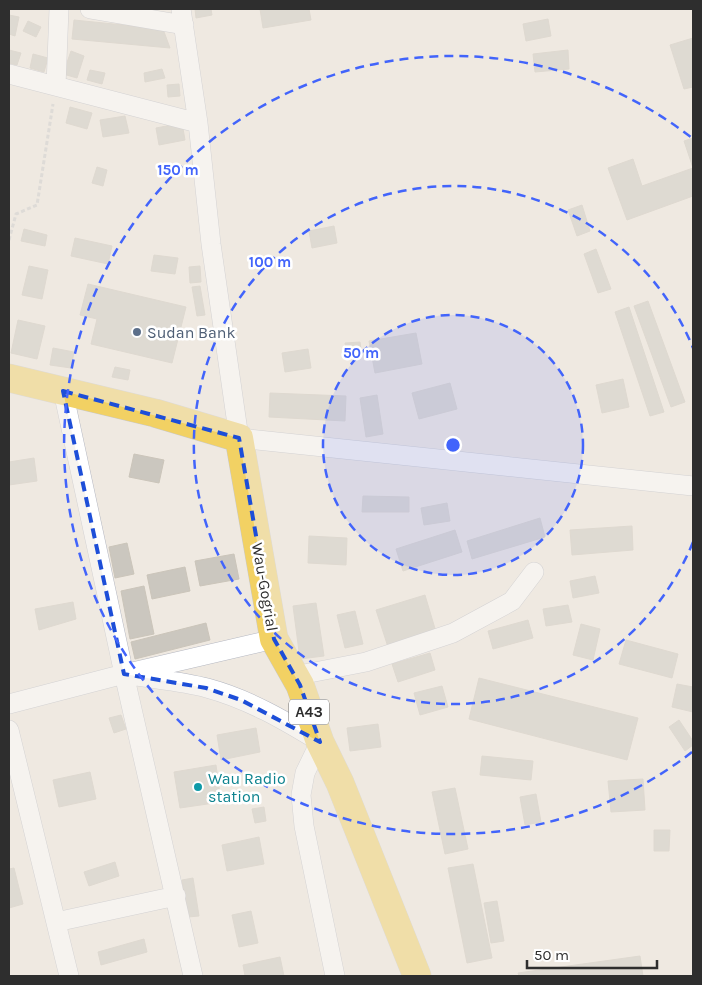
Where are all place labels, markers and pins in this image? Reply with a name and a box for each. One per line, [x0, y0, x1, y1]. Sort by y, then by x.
place label: Sudan Bank [147, 323, 236, 342]
marker: Sudan Bank [131, 326, 143, 338]
centre of rings [444, 436, 462, 454]
place label: Wau Radio station [208, 769, 286, 806]
marker: Wau Radio station [192, 781, 204, 793]

